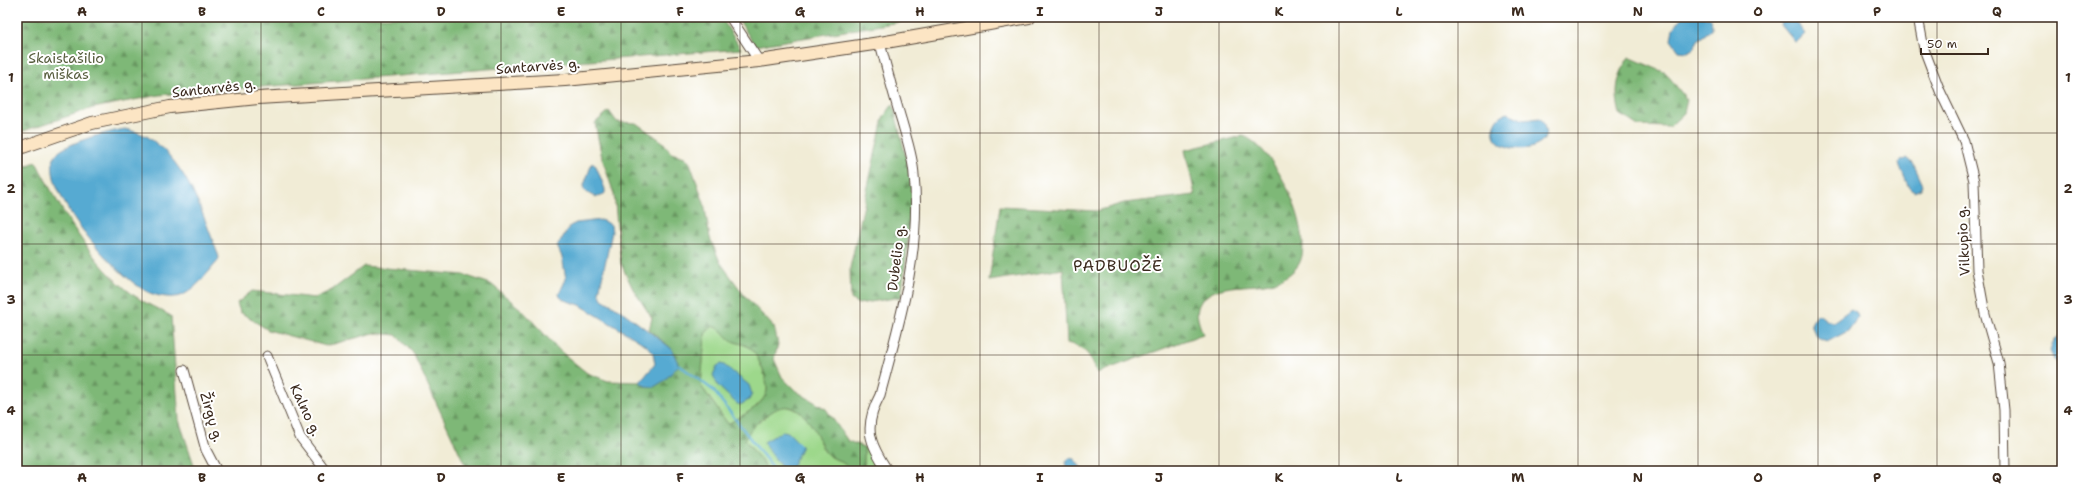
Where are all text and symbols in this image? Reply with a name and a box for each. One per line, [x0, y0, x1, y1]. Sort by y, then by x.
text: A [77, 3, 87, 20]
text: B [198, 3, 206, 20]
text: C [317, 3, 325, 20]
text: D [436, 3, 446, 20]
text: E [557, 3, 566, 20]
text: F [676, 3, 684, 20]
text: G [795, 3, 806, 20]
text: H [915, 3, 925, 20]
text: I [1036, 3, 1044, 20]
text: J [1155, 3, 1163, 20]
text: K [1275, 3, 1284, 20]
text: L [1395, 3, 1403, 20]
text: M [1511, 3, 1525, 20]
text: N [1633, 3, 1643, 20]
text: O [1753, 3, 1763, 20]
text: P [1873, 3, 1881, 20]
text: Q [1992, 3, 2002, 20]
scale bar [1921, 30, 1988, 56]
text: 50 m [1927, 36, 1957, 52]
park label: Skaistašilio miškas [28, 49, 104, 83]
street label: Santarvės g. [495, 54, 581, 78]
text: 1 [8, 69, 14, 86]
text: 1 [2065, 69, 2071, 86]
street label: Santarvės g. [171, 75, 257, 101]
text: 2 [6, 180, 16, 197]
text: 2 [2063, 180, 2073, 197]
street label: Vilkupio g. [1952, 206, 1974, 276]
street label: Dubelio g. [883, 224, 909, 292]
district label: PADBUOŽĖ [1073, 255, 1163, 276]
text: 3 [6, 291, 16, 308]
text: 3 [2063, 291, 2073, 308]
street label: Kalno g. [286, 381, 326, 439]
street label: Žirgų g. [196, 390, 228, 444]
text: 4 [6, 402, 16, 419]
text: 4 [2063, 402, 2073, 419]
text: A [77, 469, 87, 486]
text: B [198, 469, 206, 486]
text: C [317, 469, 325, 486]
text: D [436, 469, 446, 486]
text: E [557, 469, 566, 486]
text: F [676, 469, 684, 486]
text: G [795, 469, 806, 486]
text: H [915, 469, 925, 486]
text: I [1036, 469, 1044, 486]
text: J [1155, 469, 1163, 486]
text: K [1275, 469, 1284, 486]
text: L [1395, 469, 1403, 486]
text: M [1511, 469, 1525, 486]
text: N [1633, 469, 1643, 486]
text: O [1753, 469, 1763, 486]
text: P [1873, 469, 1881, 486]
text: Q [1992, 469, 2002, 486]

